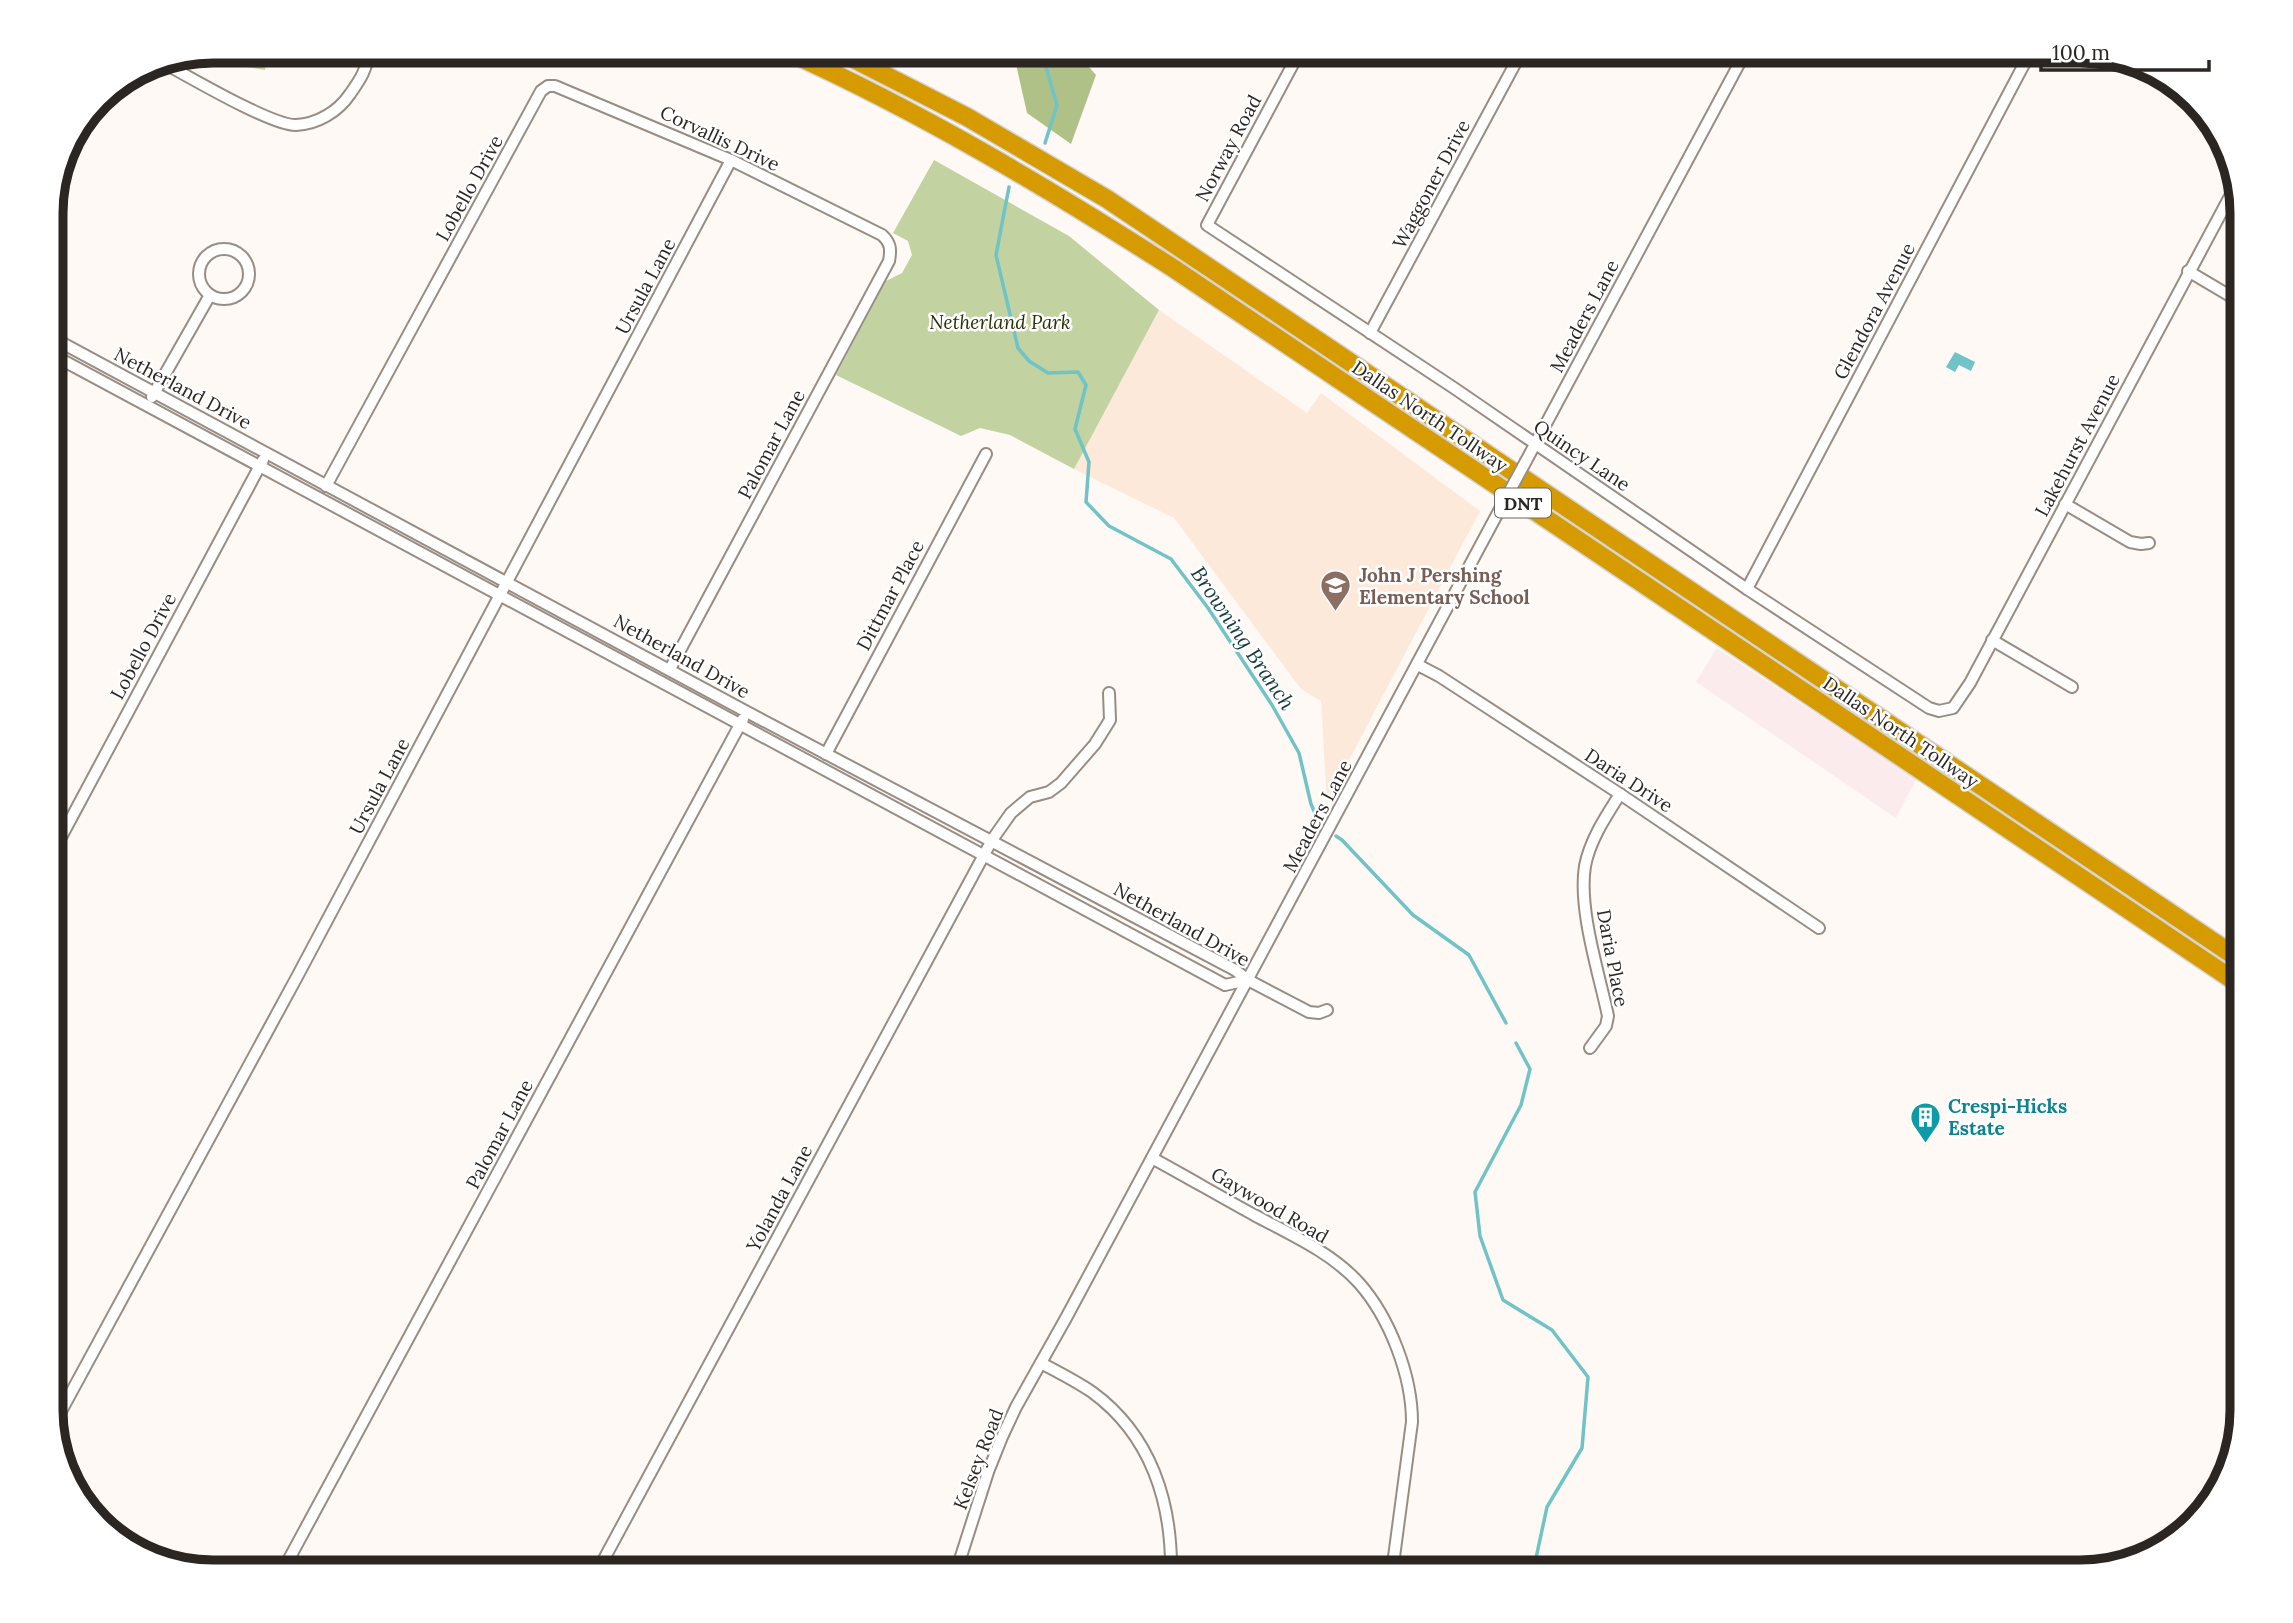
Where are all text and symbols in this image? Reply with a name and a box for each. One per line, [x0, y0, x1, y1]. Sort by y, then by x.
scale bar [2041, 28, 2209, 72]
text: 100 m [2052, 39, 2110, 66]
street label: Norway Road [1190, 90, 1266, 206]
street label: Corvallis Drive [656, 100, 784, 176]
street label: Waggoner Drive [1387, 115, 1475, 253]
street label: Lobello Drive [430, 131, 508, 245]
street label: Ursula Lane [610, 234, 680, 338]
street label: Glendora Avenue [1828, 239, 1920, 383]
street label: Meaders Lane [1544, 256, 1624, 376]
park label: Netherland Park [929, 310, 1071, 334]
street label: Netherland Drive [110, 342, 256, 434]
street label: Dallas North Tollway [1348, 355, 1512, 477]
street label: Lakehurst Avenue [2029, 370, 2125, 520]
street label: Palomar Lane [732, 385, 810, 503]
street label: Quincy Lane [1529, 414, 1635, 496]
road number: DNT [1495, 489, 1551, 518]
street label: Dittmar Place [851, 536, 929, 654]
water label: Browning Branch [1185, 561, 1301, 715]
place label: John J Pershing Elementary School [1359, 563, 1530, 609]
school or university icon: John J Pershing Elementary School [1319, 569, 1353, 613]
street label: Lobello Drive [105, 589, 181, 703]
street label: Netherland Drive [610, 609, 754, 703]
street label: Dallas North Tollway [1819, 671, 1983, 793]
street label: Ursula Lane [344, 734, 414, 838]
street label: Daria Drive [1581, 743, 1677, 817]
street label: Meaders Lane [1277, 756, 1357, 876]
street label: Netherland Drive [1110, 877, 1254, 971]
street label: Daria Place [1592, 907, 1634, 1009]
street label: Palomar Lane [460, 1075, 538, 1193]
place label: Crespi-Hicks Estate [1948, 1094, 2067, 1140]
building icon: Crespi-Hicks Estate [1908, 1100, 1942, 1144]
street label: Yolanda Lane [740, 1140, 817, 1256]
street label: Gaywood Road [1207, 1162, 1333, 1248]
street label: Kelsey Road [948, 1405, 1008, 1513]

